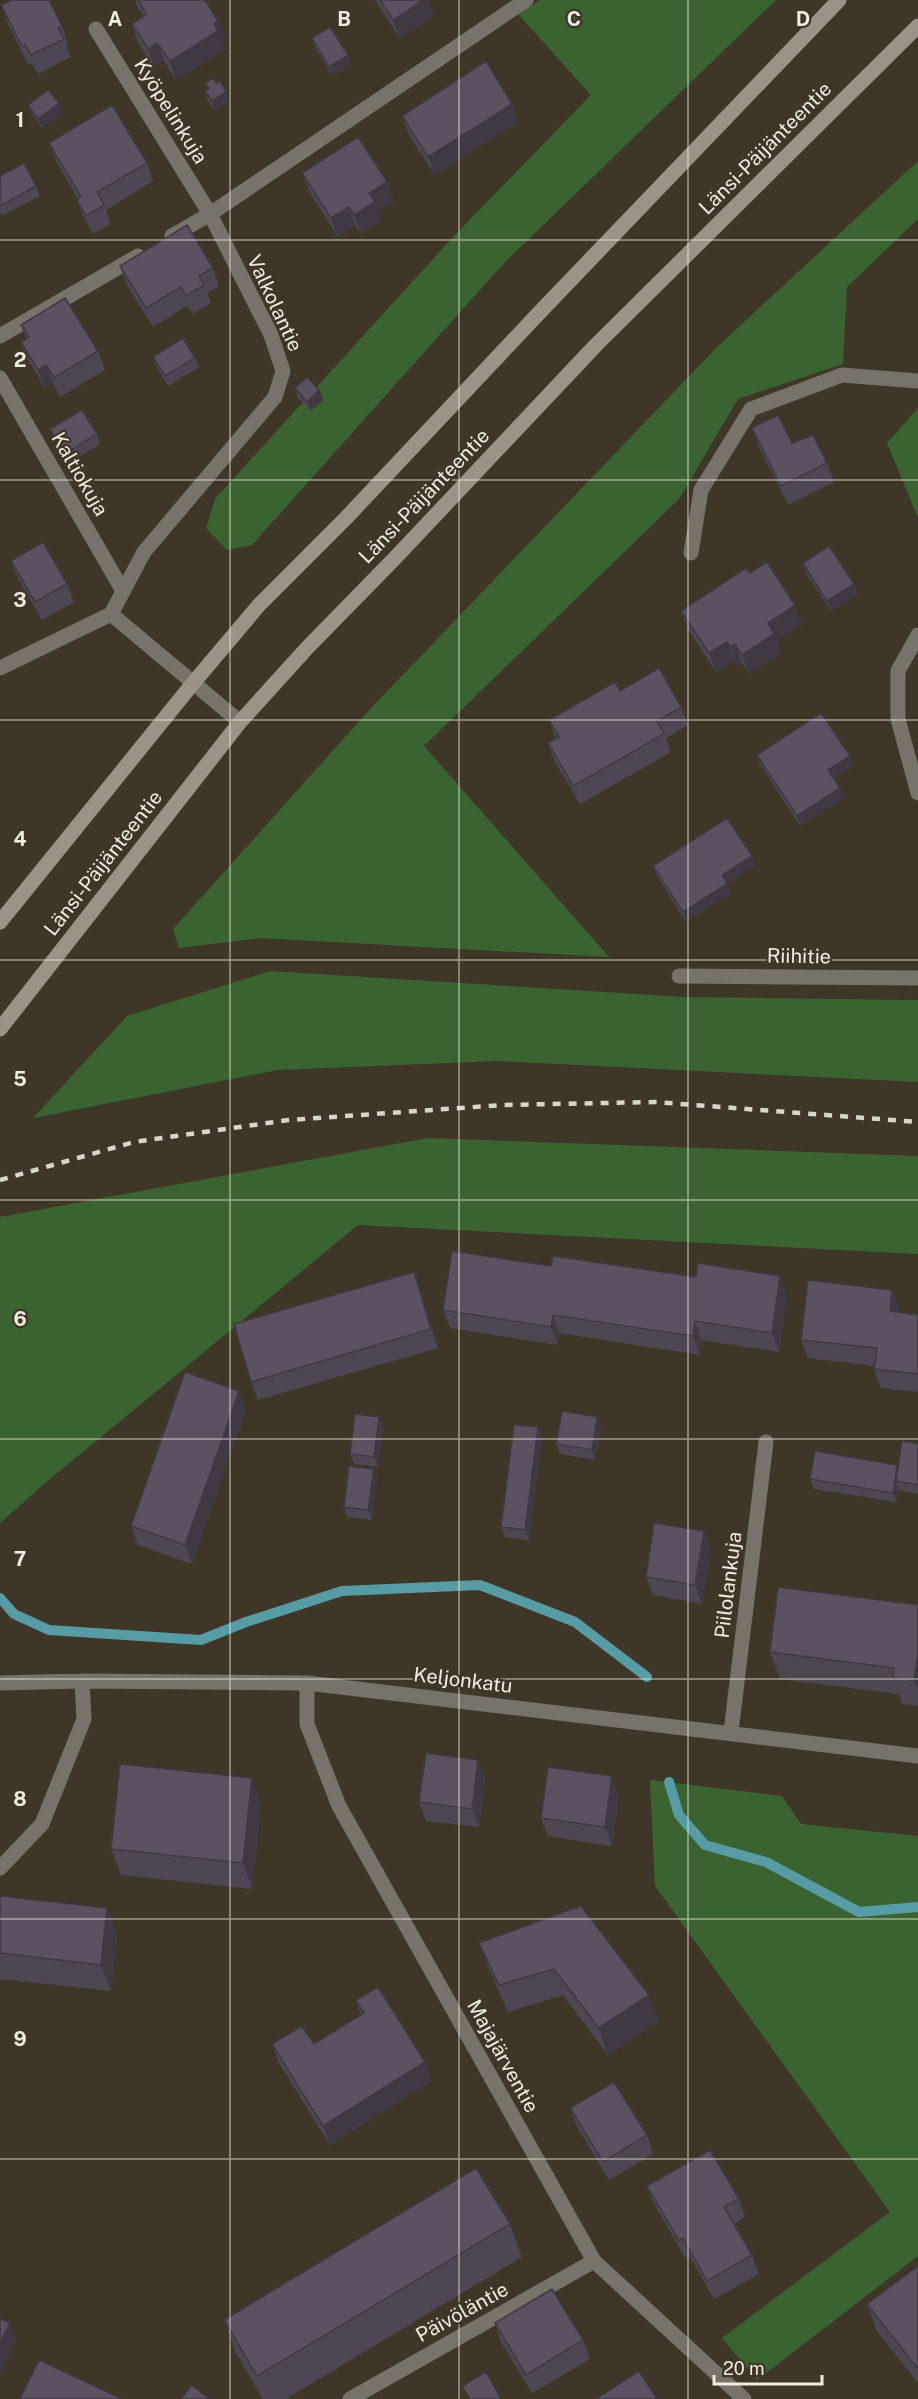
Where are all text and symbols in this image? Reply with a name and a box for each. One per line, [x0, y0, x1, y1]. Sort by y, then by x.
text: A [108, 7, 122, 31]
text: B [337, 7, 351, 31]
text: C [567, 7, 581, 31]
text: D [796, 7, 810, 31]
street label: Kyöpelinkuja [129, 54, 213, 168]
street label: Länsi-Päijänteentie [694, 77, 836, 219]
text: 1 [16, 108, 24, 132]
street label: Valkolantie [242, 251, 308, 355]
text: 2 [14, 348, 26, 372]
street label: Länsi-Päijänteentie [354, 424, 494, 568]
street label: Kaltiokuja [46, 428, 114, 520]
text: 3 [13, 588, 27, 612]
street label: Länsi-Päijänteentie [39, 786, 167, 940]
text: 4 [13, 827, 27, 851]
street label: Riihitie [767, 943, 831, 969]
text: 5 [13, 1067, 27, 1091]
text: 6 [13, 1307, 27, 1331]
street label: Piilolankuja [710, 1530, 746, 1640]
text: 7 [14, 1547, 26, 1571]
street label: Keljonkatu [412, 1662, 514, 1698]
text: 8 [13, 1787, 27, 1811]
street label: Majajärventie [462, 1995, 544, 2117]
text: 9 [13, 2027, 27, 2051]
street label: Päivöläntie [412, 2277, 512, 2347]
scale bar [714, 2348, 822, 2386]
text: 20 m [723, 2358, 765, 2379]

